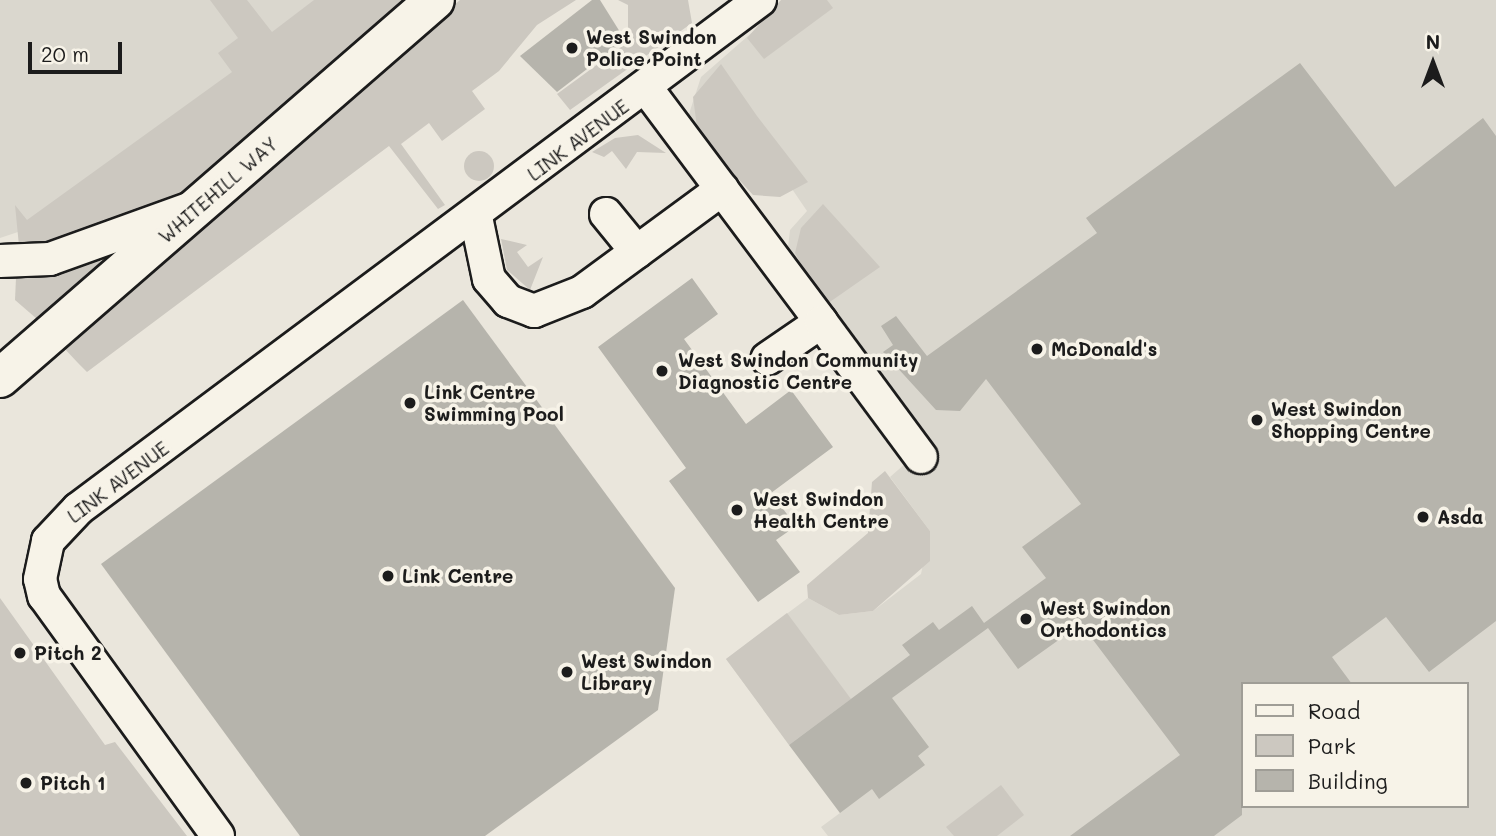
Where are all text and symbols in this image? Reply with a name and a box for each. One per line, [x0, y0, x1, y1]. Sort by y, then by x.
place label: West Swindon Police Point [586, 26, 717, 70]
scale bar [32, 28, 126, 72]
north arrow [1398, 28, 1468, 98]
text: N [1426, 29, 1440, 54]
text: 20 m [41, 40, 89, 67]
marker: West Swindon Police Point [564, 40, 580, 56]
street label: LINK AVENUE [523, 95, 633, 185]
street label: WHITEHILL WAY [154, 132, 282, 248]
place label: McDonald's [1051, 338, 1157, 360]
marker: McDonald's [1029, 341, 1045, 357]
place label: West Swindon Community Diagnostic Centre [678, 349, 918, 393]
marker: West Swindon Community Diagnostic Centre [652, 361, 672, 381]
place label: Link Centre Swimming Pool [424, 381, 564, 425]
marker: Link Centre Swimming Pool [402, 395, 418, 411]
place label: West Swindon Shopping Centre [1271, 398, 1431, 442]
marker: West Swindon Shopping Centre [1249, 412, 1265, 428]
street label: LINK AVENUE [63, 437, 173, 527]
place label: West Swindon Health Centre [753, 488, 889, 532]
marker: West Swindon Health Centre [727, 500, 747, 520]
place label: Asda [1437, 506, 1484, 528]
marker: Asda [1415, 509, 1431, 525]
place label: Link Centre [402, 565, 513, 587]
marker: Link Centre [380, 568, 396, 584]
place label: West Swindon Orthodontics [1040, 597, 1171, 641]
marker: West Swindon Orthodontics [1018, 611, 1034, 627]
place label: Pitch 2 [34, 642, 102, 664]
marker: Pitch 2 [12, 645, 28, 661]
place label: West Swindon Library [581, 650, 712, 694]
marker: West Swindon Library [559, 664, 575, 680]
legend [1240, 682, 1468, 808]
text: Road [1308, 697, 1360, 724]
text: Park [1308, 732, 1356, 759]
text: Building [1308, 767, 1388, 794]
place label: Pitch 1 [40, 772, 105, 794]
marker: Pitch 1 [18, 775, 34, 791]

